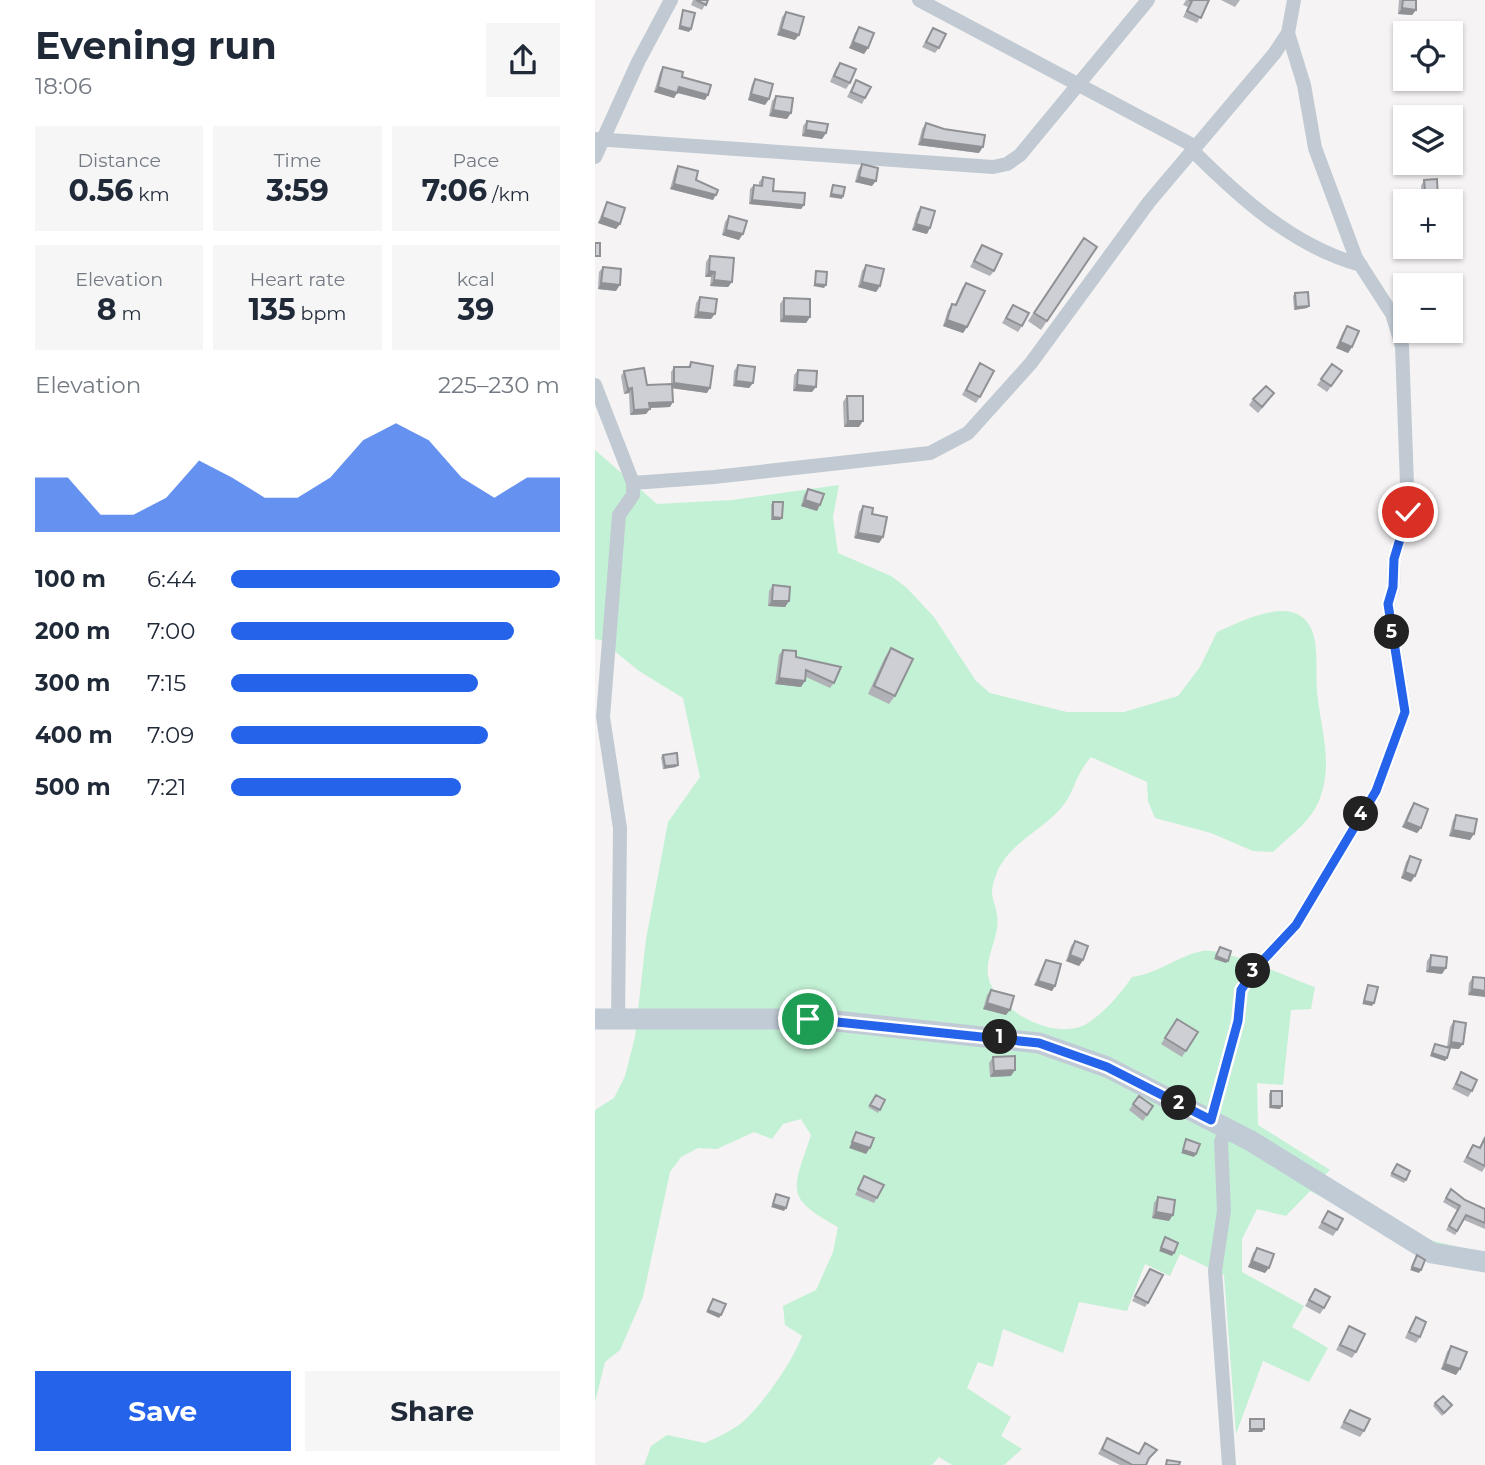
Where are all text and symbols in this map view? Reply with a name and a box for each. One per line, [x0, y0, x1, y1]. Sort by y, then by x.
map controls [1393, 21, 1463, 343]
button: locate [1393, 21, 1463, 91]
text: Evening run [35, 22, 277, 69]
button: share [486, 23, 560, 97]
text: 18:06 [35, 72, 92, 100]
button: layers [1393, 105, 1463, 175]
text: Distance [77, 149, 161, 172]
text: Time [274, 149, 321, 172]
text: Pace [453, 149, 499, 172]
text: 0.56 [69, 172, 133, 209]
text: 3:59 [266, 172, 329, 209]
text: 7:06 [422, 172, 487, 209]
text: km [133, 183, 170, 206]
text: /km [487, 183, 530, 206]
button: + [1393, 189, 1463, 259]
text: Elevation [75, 268, 163, 291]
text: Heart rate [250, 268, 345, 291]
text: kcal [457, 268, 495, 291]
button: − [1393, 273, 1463, 343]
text: 8 [97, 291, 117, 328]
text: 135 [249, 291, 296, 328]
text: 39 [457, 291, 494, 328]
text: m [117, 302, 142, 325]
text: bpm [296, 302, 346, 325]
text: Elevation [35, 371, 141, 399]
text: 225–230 m [438, 371, 560, 399]
pin [1378, 482, 1438, 542]
icon: check [1389, 493, 1427, 531]
text: 100 m [35, 565, 106, 593]
text: 6:44 [147, 565, 196, 593]
pin: 5 [1375, 614, 1409, 650]
text: 200 m [35, 617, 110, 645]
text: 7:00 [147, 617, 195, 645]
text: 5 [1386, 620, 1397, 643]
text: 300 m [35, 669, 111, 697]
text: 7:15 [147, 669, 186, 697]
text: 400 m [35, 721, 113, 749]
text: 7:09 [147, 721, 194, 749]
text: 500 m [35, 773, 111, 801]
text: 7:21 [147, 773, 186, 801]
pin: 4 [1343, 796, 1379, 832]
text: 4 [1354, 802, 1367, 825]
pin: 3 [1235, 954, 1271, 988]
text: 3 [1247, 959, 1258, 982]
pin [778, 989, 838, 1049]
icon: arrive [789, 1000, 827, 1038]
pin: 1 [983, 1020, 1017, 1054]
text: 1 [996, 1025, 1003, 1048]
pin: 2 [1161, 1086, 1197, 1120]
text: 2 [1173, 1091, 1184, 1114]
button: Save [35, 1371, 291, 1451]
button: Share [305, 1371, 560, 1451]

